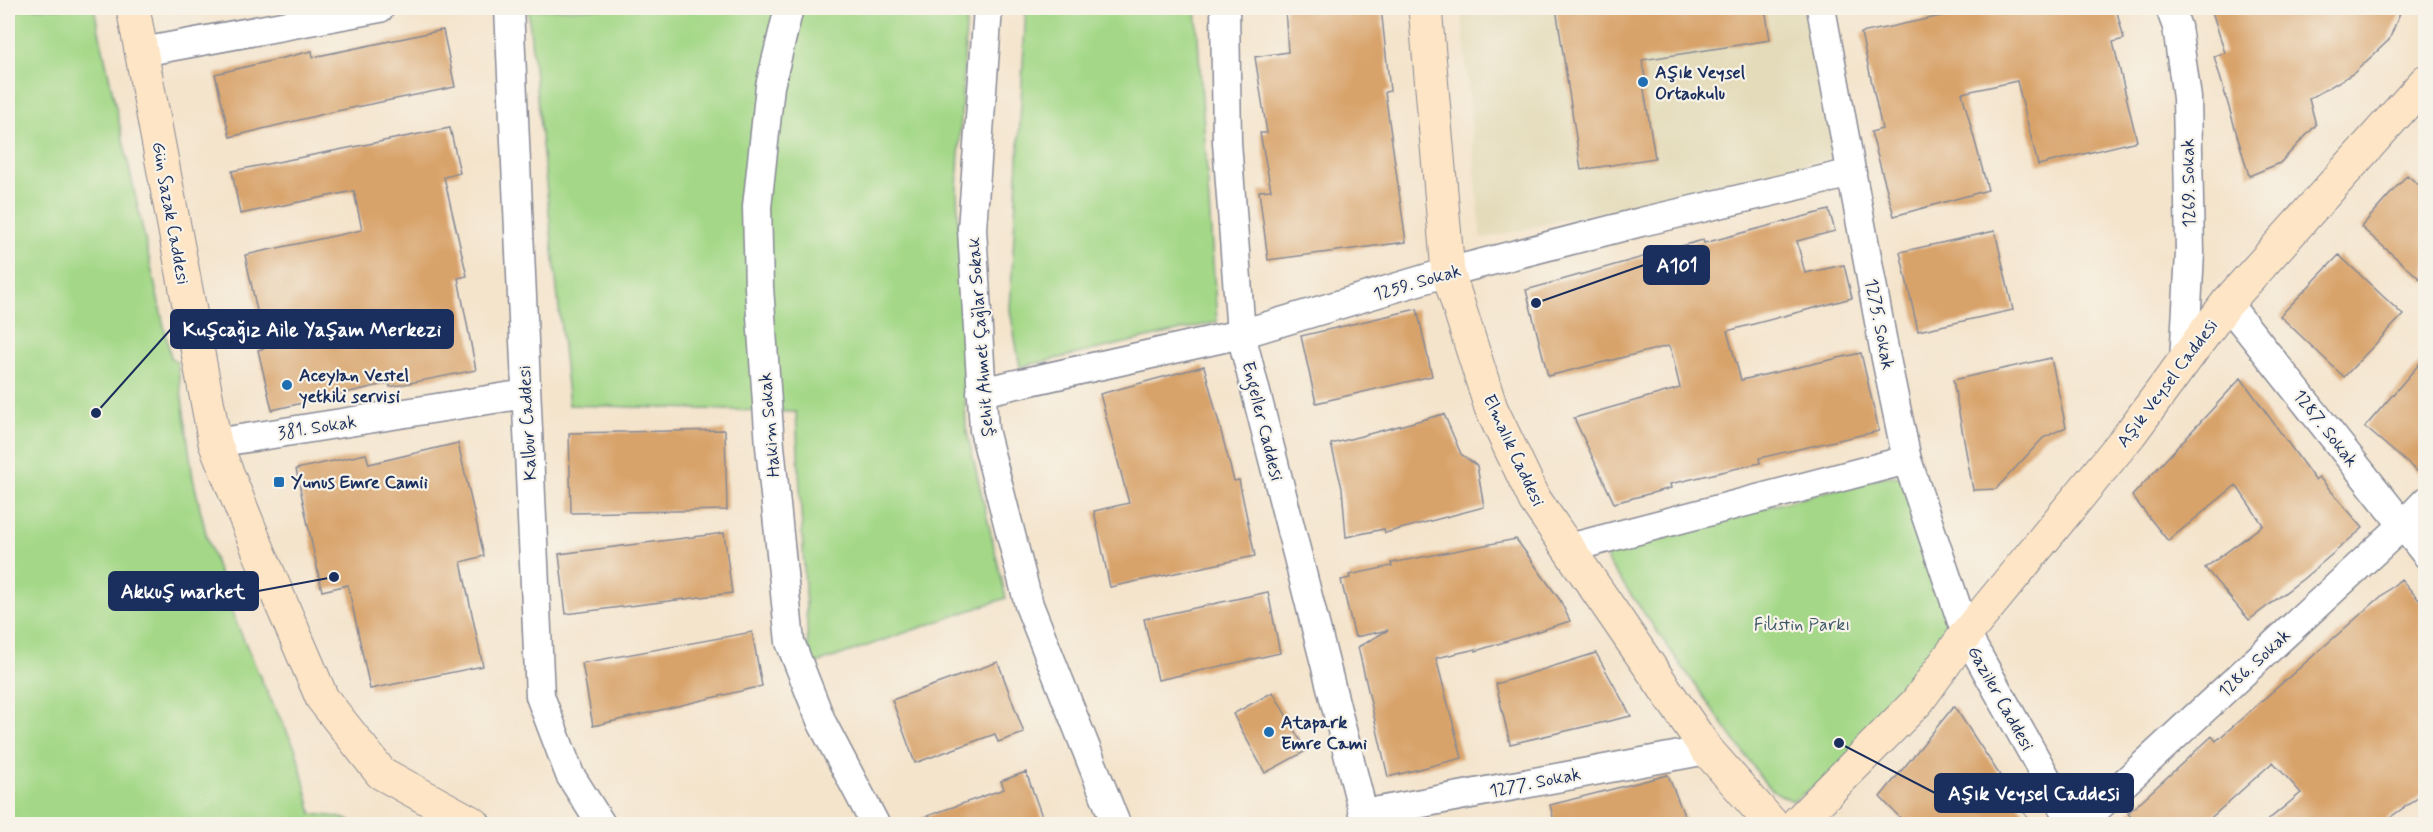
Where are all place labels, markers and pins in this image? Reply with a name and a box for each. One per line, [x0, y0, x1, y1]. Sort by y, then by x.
place label: Aşık Veysel Ortaokulu [1655, 61, 1746, 106]
marker: Aşık Veysel Ortaokulu [1636, 75, 1650, 89]
callout: A101 [1644, 246, 1709, 284]
callout: Kuşcağız Aile Yaşam Merkezi [171, 310, 453, 348]
place label: Aceylan Vestel yetkili servisi [298, 364, 409, 409]
marker: Aceylan Vestel yetkili servisi [280, 378, 294, 392]
place label: Yunus Emre Camii [291, 471, 428, 495]
marker: Yunus Emre Camii [272, 475, 286, 489]
callout: Akkuş market [109, 572, 258, 610]
place label: Atapark Emre Cami [1281, 711, 1367, 756]
marker: Atapark Emre Cami [1262, 725, 1276, 739]
callout: Aşık Veysel Caddesi [1935, 774, 2133, 812]

